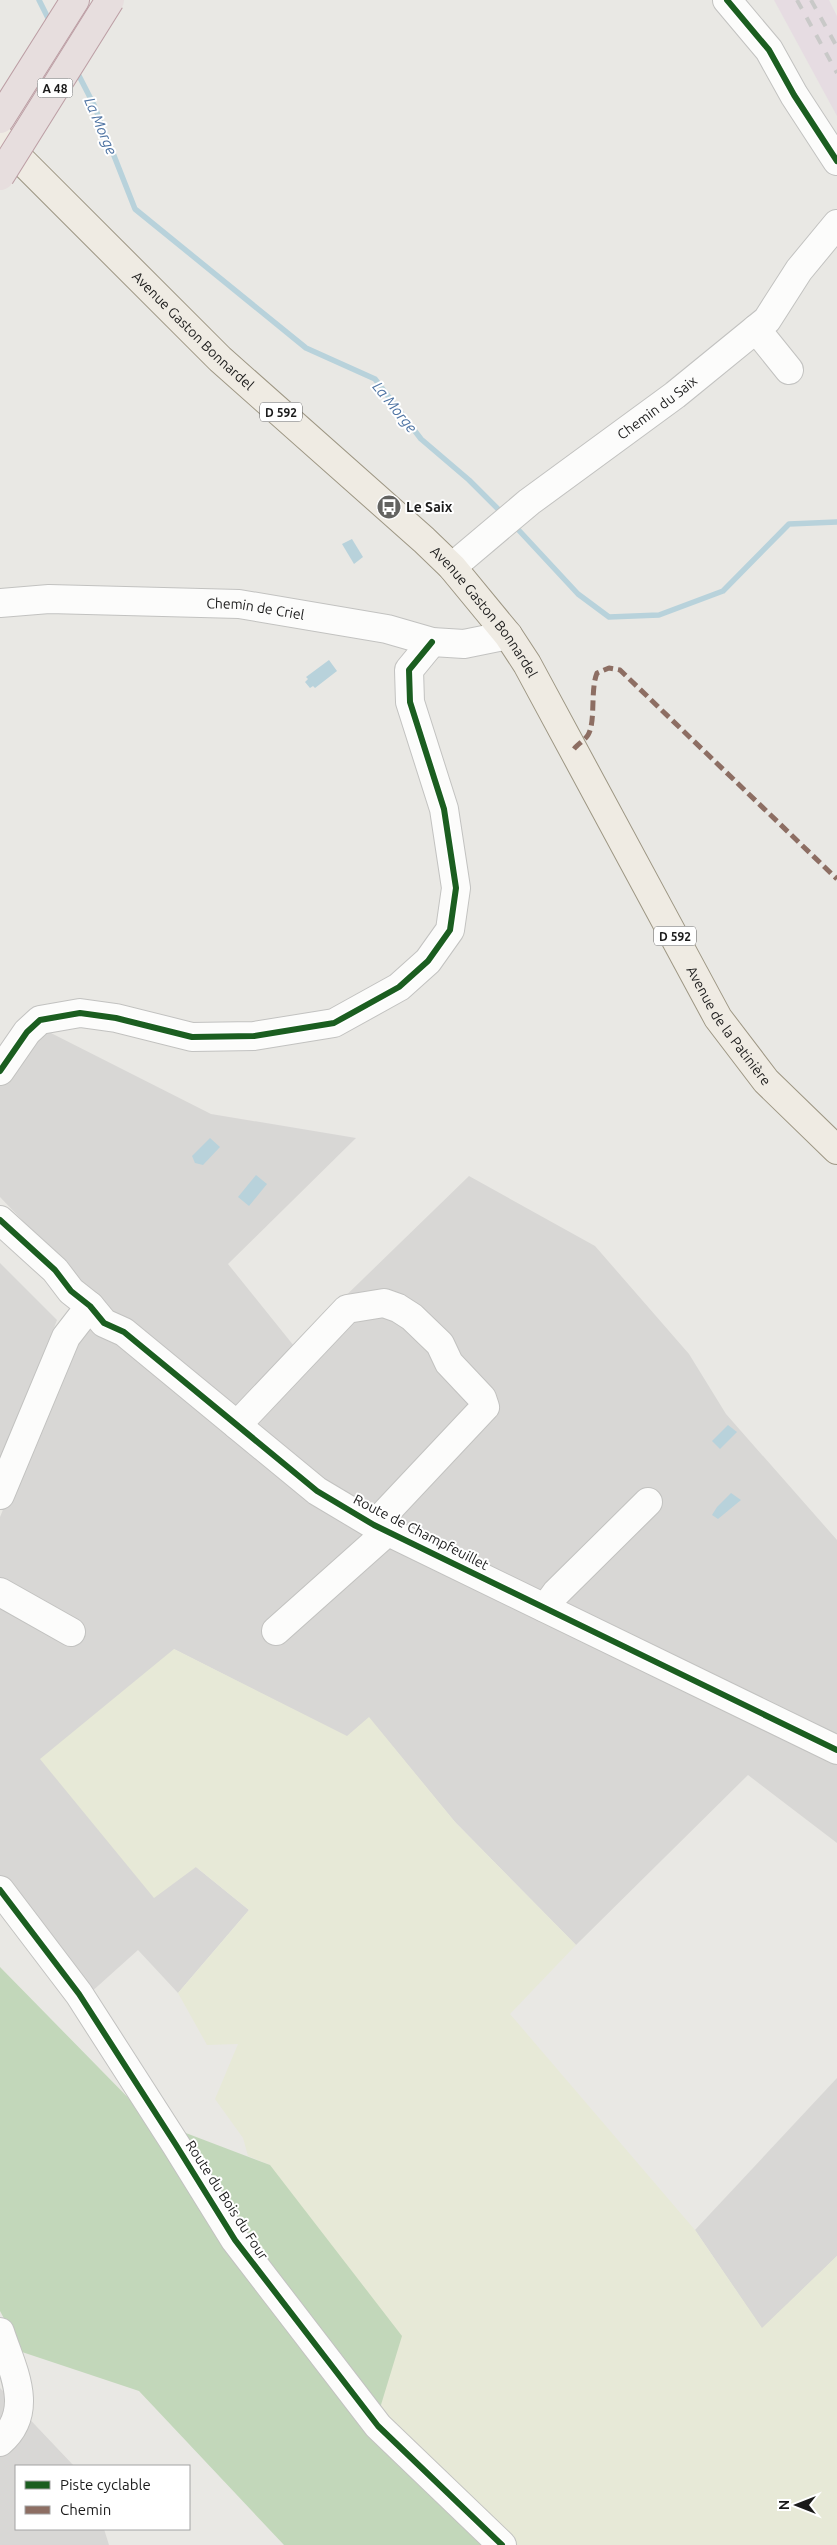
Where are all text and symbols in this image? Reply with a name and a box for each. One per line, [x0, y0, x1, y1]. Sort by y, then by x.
road number: A 48 [38, 78, 72, 98]
water label: La Morge [81, 95, 121, 158]
street label: Avenue Gaston Bonnardel [129, 268, 257, 393]
street label: Chemin du Saix [614, 372, 700, 443]
water label: La Morge [369, 378, 421, 436]
road number: D 592 [260, 402, 302, 422]
bus stop icon: Le Saix [376, 494, 402, 520]
place label: Le Saix [406, 499, 453, 515]
street label: Avenue Gaston Bonnardel [428, 543, 541, 680]
street label: Chemin de Criel [206, 595, 306, 623]
road number: D 592 [654, 926, 696, 946]
street label: Avenue de la Patinière [683, 963, 774, 1088]
street label: Route de Champfeuillet [351, 1491, 492, 1573]
street label: Route du Bois du Four [183, 2137, 272, 2263]
legend [15, 2465, 190, 2530]
text: Piste cyclable [60, 2476, 151, 2493]
north arrow [772, 2480, 822, 2530]
text: N [776, 2500, 792, 2510]
text: Chemin [60, 2501, 111, 2518]

